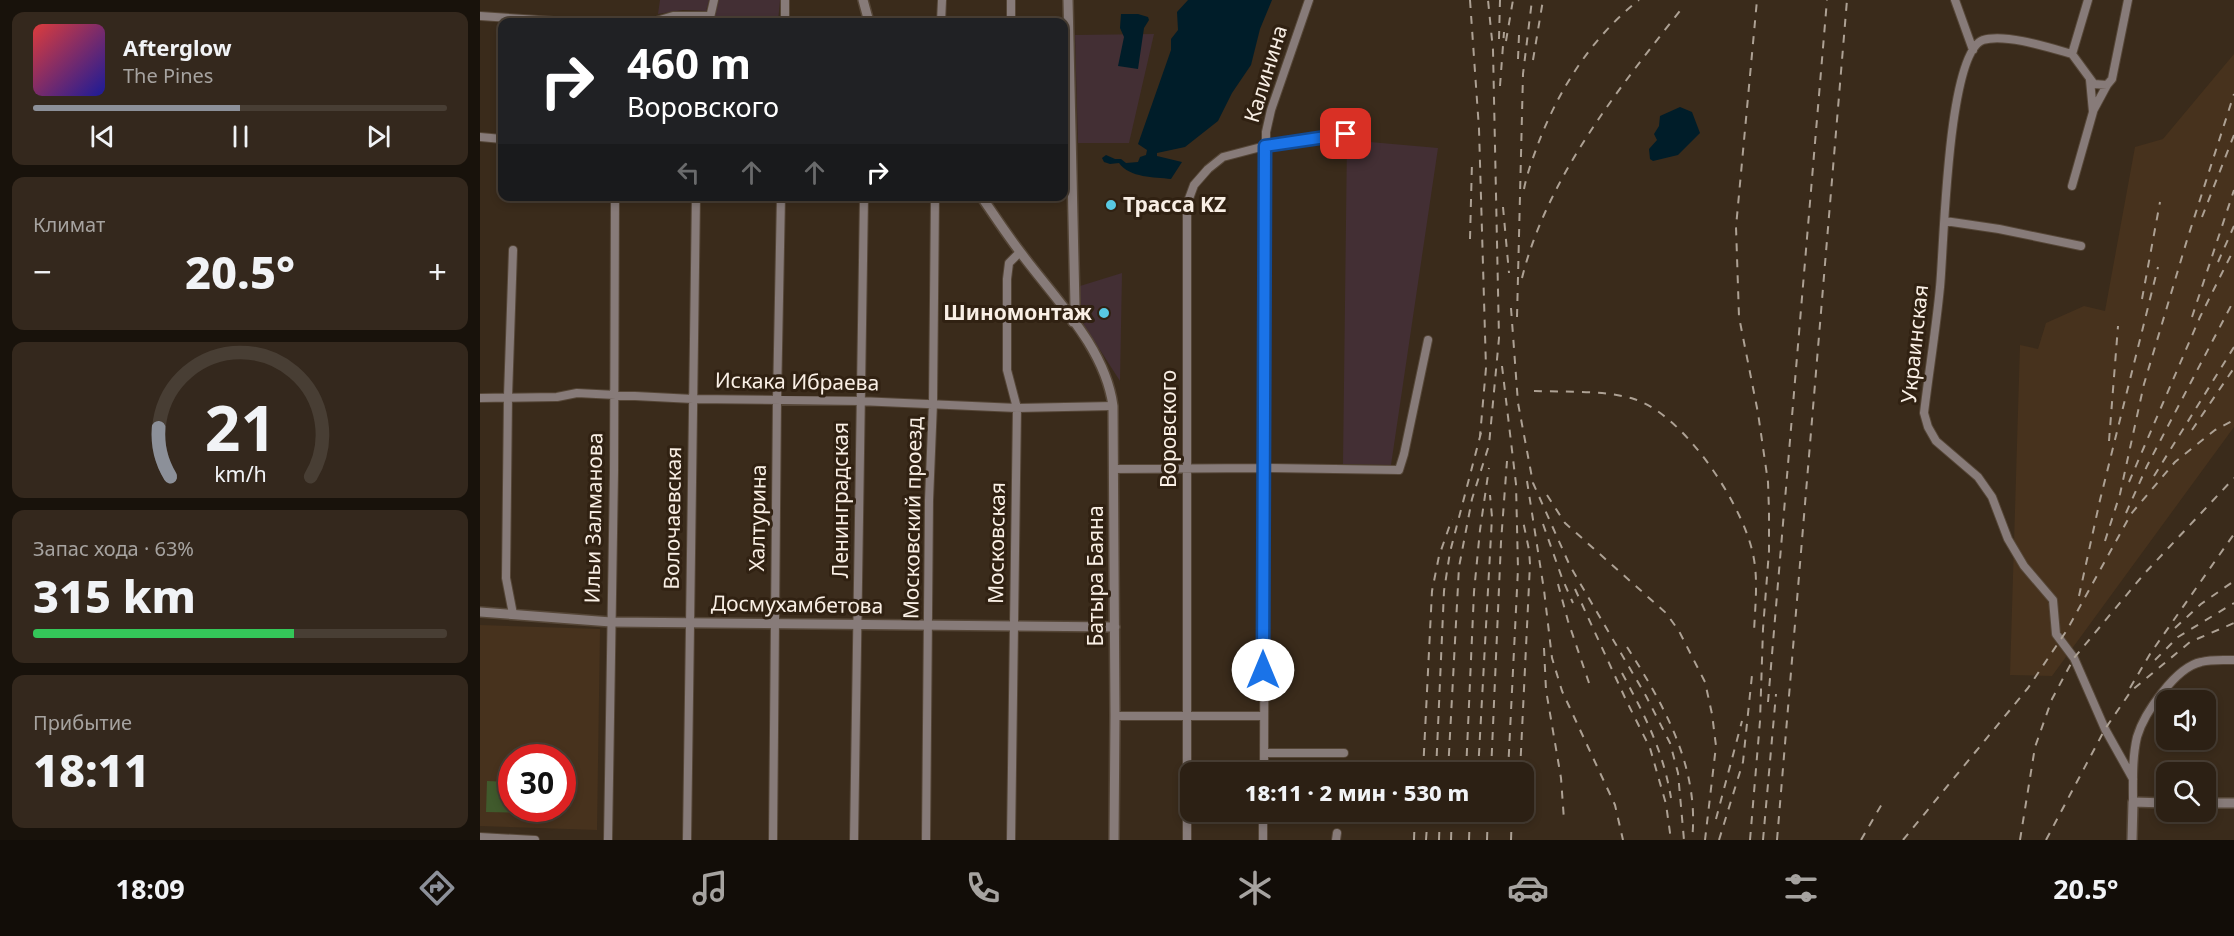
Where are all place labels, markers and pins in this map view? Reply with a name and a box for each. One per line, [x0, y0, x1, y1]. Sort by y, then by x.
pin [1320, 108, 1371, 159]
place label: Трасса KZ [1123, 190, 1226, 218]
marker: Трасса KZ [1104, 198, 1118, 212]
place label: Шиномонтаж [943, 298, 1093, 326]
marker: Шиномонтаж [1097, 306, 1111, 320]

